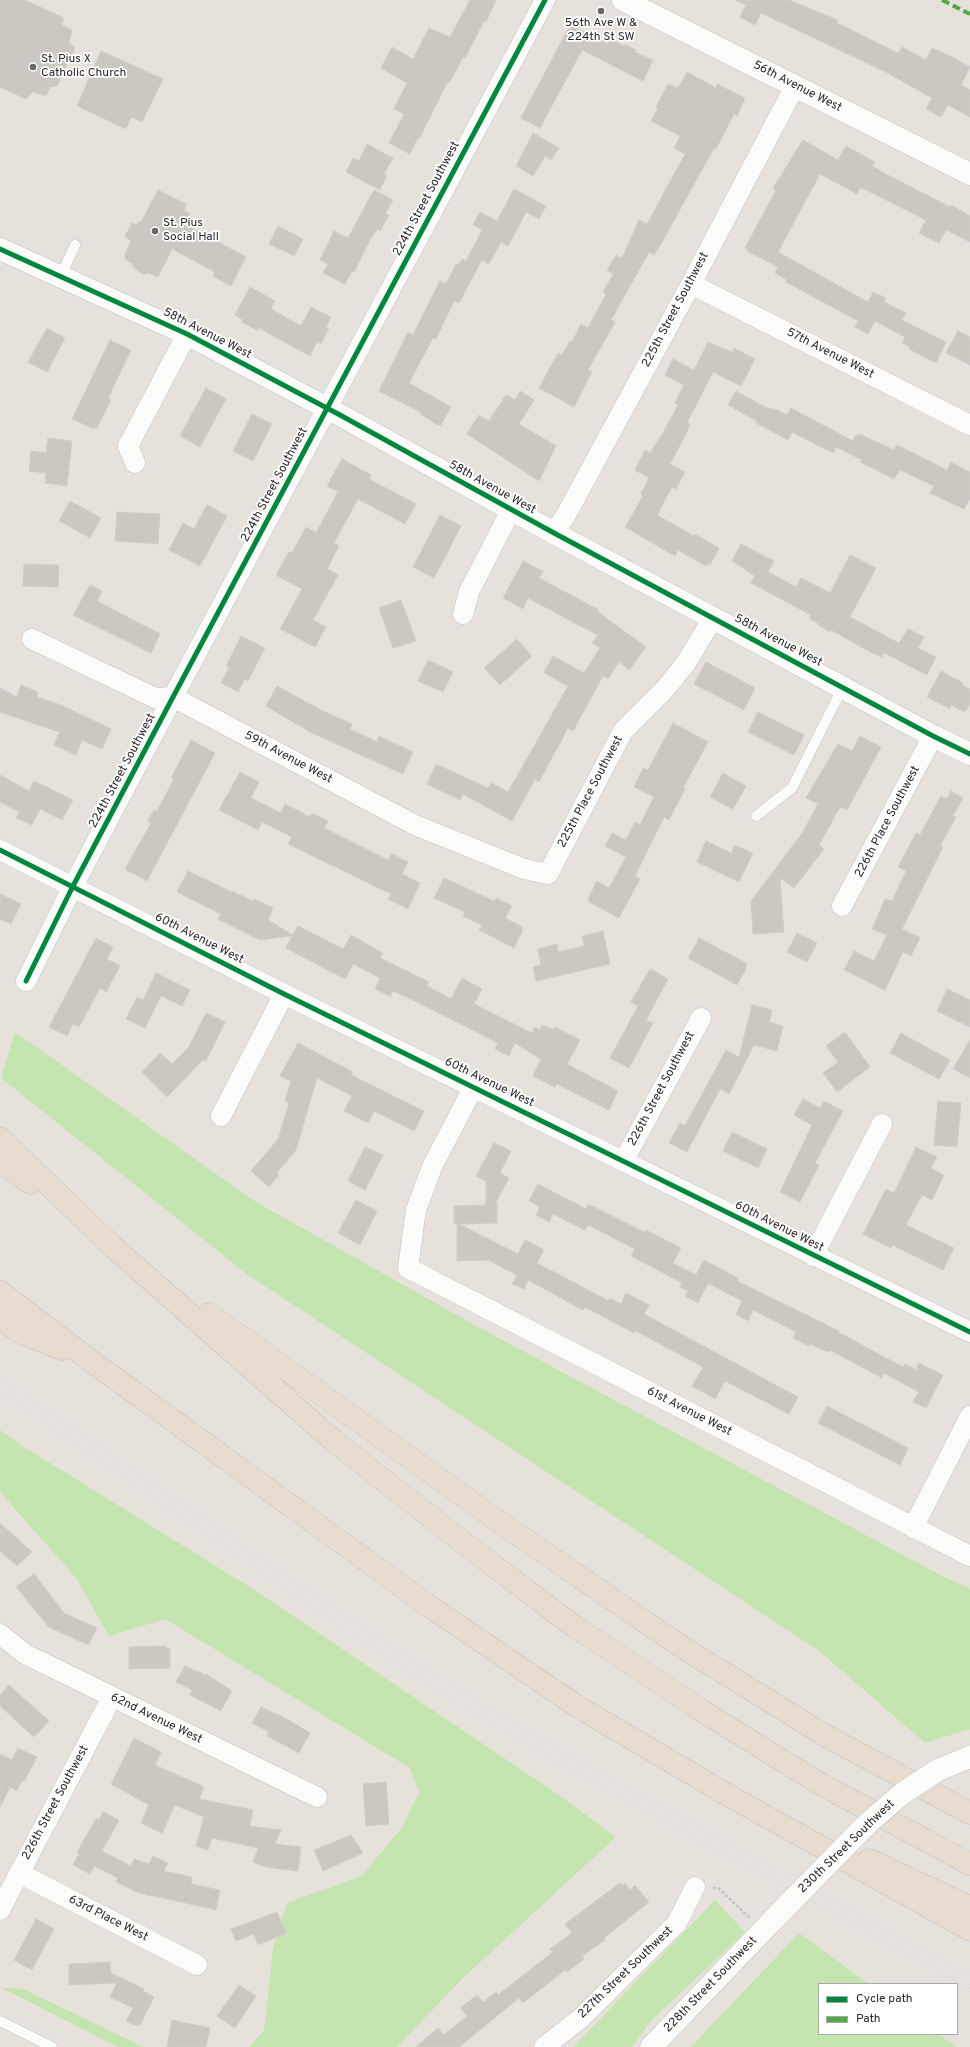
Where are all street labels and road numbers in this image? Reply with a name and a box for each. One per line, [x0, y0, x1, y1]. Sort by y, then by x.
street label: 56th Avenue West [750, 58, 844, 116]
street label: 224th Street Southwest [391, 139, 463, 259]
street label: 225th Street Southwest [640, 250, 712, 370]
street label: 58th Avenue West [160, 305, 254, 363]
street label: 57th Avenue West [784, 326, 876, 382]
street label: 224th Street Southwest [239, 425, 311, 545]
street label: 58th Avenue West [446, 458, 538, 518]
street label: 58th Avenue West [732, 612, 824, 670]
street label: 224th Street Southwest [87, 711, 159, 831]
street label: 59th Avenue West [242, 729, 334, 787]
street label: 225th Place Southwest [555, 734, 627, 850]
street label: 226th Place Southwest [852, 764, 924, 880]
street label: 60th Avenue West [152, 910, 246, 968]
street label: 226th Street Southwest [626, 1029, 698, 1149]
street label: 60th Avenue West [442, 1055, 536, 1111]
street label: 60th Avenue West [732, 1198, 826, 1256]
street label: 61st Avenue West [644, 1384, 734, 1440]
street label: 62nd Avenue West [108, 1691, 204, 1747]
street label: 226th Street Southwest [20, 1743, 92, 1863]
street label: 230th Street Southwest [796, 1797, 898, 1897]
street label: 63rd Place West [66, 1893, 150, 1945]
street label: 227th Street Southwest [576, 1924, 676, 2022]
street label: 228th Street Southwest [661, 1934, 761, 2036]

